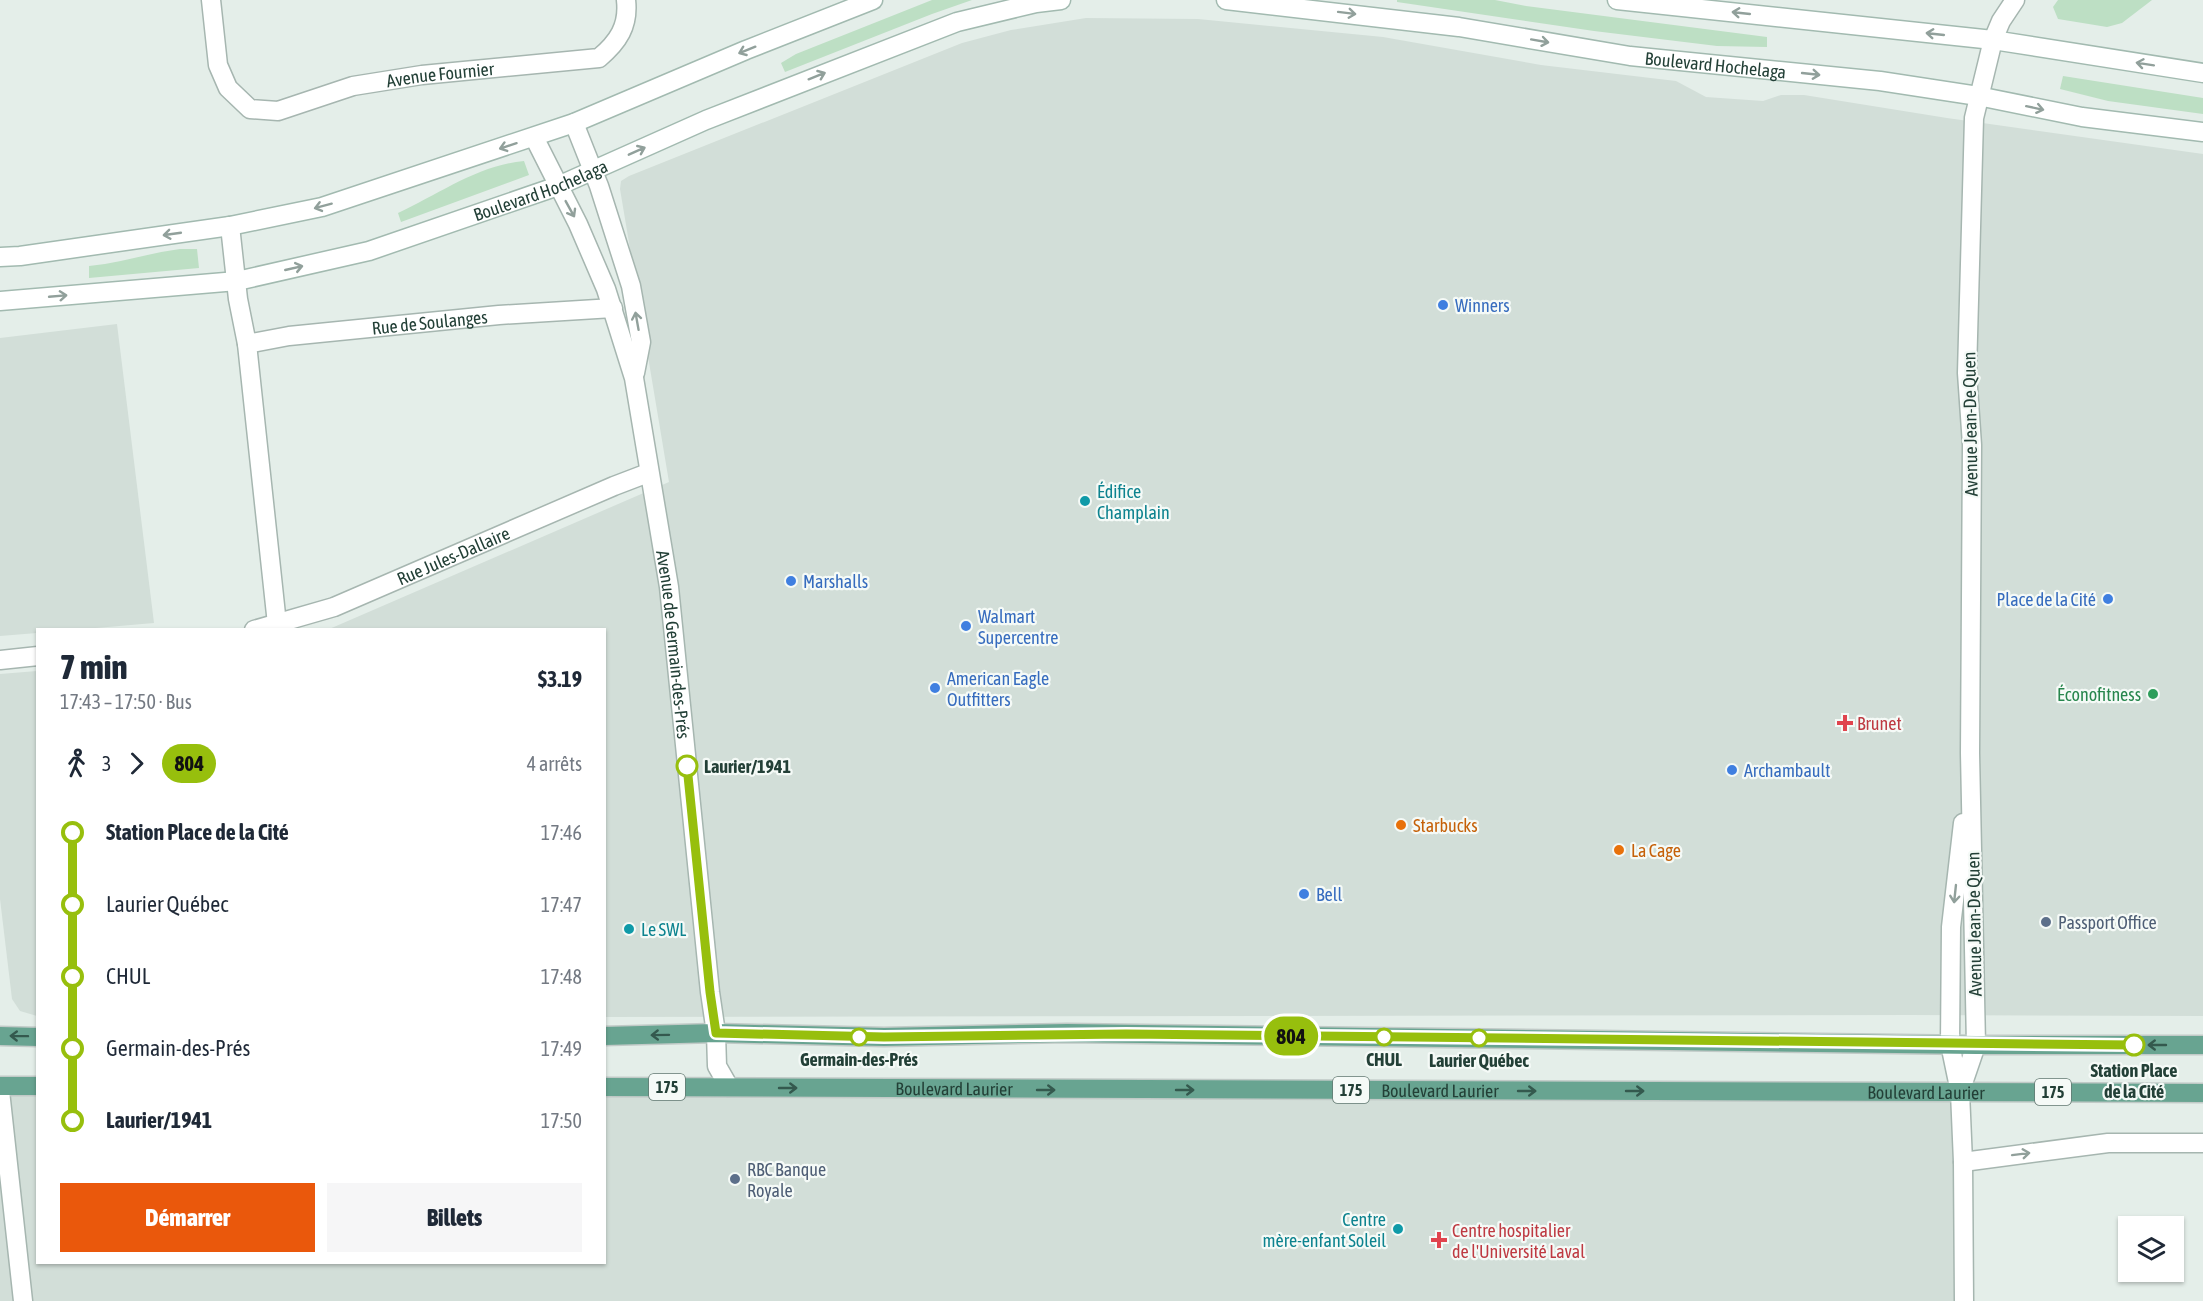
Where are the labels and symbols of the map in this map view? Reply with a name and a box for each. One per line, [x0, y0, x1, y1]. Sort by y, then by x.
one-way arrow [1732, 7, 1752, 18]
one-way arrow [1336, 8, 1356, 19]
one-way arrow [1926, 28, 1946, 39]
one-way arrow [1530, 35, 1549, 46]
one-way arrow [739, 45, 757, 56]
street label: Boulevard Hochelaga [1644, 47, 1787, 82]
street label: Avenue Fournier [385, 58, 496, 91]
one-way arrow [2136, 58, 2156, 69]
one-way arrow [1800, 69, 1820, 80]
one-way arrow [807, 70, 825, 81]
one-way arrow [2025, 103, 2045, 114]
one-way arrow [499, 141, 518, 152]
one-way arrow [627, 145, 645, 156]
street label: Boulevard Hochelaga [470, 155, 610, 225]
one-way arrow [564, 200, 576, 217]
one-way arrow [313, 201, 332, 212]
one-way arrow [163, 229, 183, 240]
one-way arrow [284, 262, 303, 274]
one-way arrow [48, 290, 68, 301]
place label: Winners [1455, 295, 1510, 316]
marker: Winners [1436, 298, 1450, 312]
street label: Rue de Soulanges [371, 306, 488, 338]
one-way arrow [631, 311, 642, 331]
street label: Avenue Jean-De Quen [1958, 351, 1982, 497]
place label: Édifice Champlain [1097, 481, 1170, 523]
marker: Édifice Champlain [1078, 494, 1092, 508]
street label: Rue Jules-Dallaire [394, 522, 513, 589]
street label: Avenue de Germain-des-Prés [652, 548, 695, 740]
place label: Marshalls [803, 571, 868, 592]
marker: Marshalls [784, 574, 798, 588]
place label: Place de la Cité [1997, 589, 2096, 610]
marker: Place de la Cité [2101, 592, 2115, 606]
place label: Walmart Supercentre [978, 606, 1059, 648]
marker: Walmart Supercentre [959, 619, 973, 633]
place label: American Eagle Outfitters [947, 668, 1049, 710]
marker: American Eagle Outfitters [928, 681, 942, 695]
place label: Éconofitness [2057, 684, 2141, 705]
marker: Éconofitness [2146, 687, 2160, 701]
place label: Brunet [1857, 713, 1902, 734]
marker: Brunet [1838, 716, 1852, 730]
marker: Laurier/1941 [676, 755, 698, 777]
place label: Laurier/1941 [704, 756, 791, 777]
place label: Archambault [1744, 760, 1830, 781]
marker: Archambault [1725, 763, 1739, 777]
place label: Starbucks [1413, 815, 1478, 836]
marker: Starbucks [1394, 818, 1408, 832]
place label: La Cage [1631, 840, 1681, 861]
marker: La Cage [1612, 843, 1626, 857]
street label: Avenue Jean-De Quen [1962, 851, 1986, 997]
place label: Bell [1316, 884, 1342, 905]
one-way arrow [1949, 884, 1960, 904]
marker: Bell [1297, 887, 1311, 901]
place label: Passport Office [2058, 912, 2157, 933]
marker: Passport Office [2039, 915, 2053, 929]
place label: Le SWL [641, 919, 686, 940]
marker: Le SWL [622, 922, 636, 936]
line badge: 804 [1256, 1016, 1326, 1056]
marker: Germain-des-Prés [850, 1028, 868, 1046]
marker: CHUL [1375, 1028, 1393, 1046]
one-way arrow [651, 1029, 671, 1040]
marker: Laurier Québec [1470, 1029, 1488, 1047]
one-way arrow [9, 1030, 29, 1042]
marker: Station Place de la Cité [2123, 1034, 2145, 1056]
one-way arrow [2147, 1039, 2167, 1051]
place label: Germain-des-Prés [800, 1049, 919, 1070]
place label: CHUL [1366, 1049, 1402, 1070]
place label: Laurier Québec [1429, 1050, 1529, 1071]
place label: Station Place de la Cité [2091, 1060, 2177, 1102]
road number: 175 [649, 1074, 685, 1100]
road number: 175 [1333, 1077, 1369, 1103]
street label: Boulevard Laurier [895, 1078, 1013, 1099]
street label: Boulevard Laurier [1381, 1079, 1499, 1101]
road number: 175 [2035, 1079, 2071, 1105]
street label: Boulevard Laurier [1867, 1081, 1985, 1103]
one-way arrow [777, 1082, 797, 1094]
one-way arrow [1035, 1084, 1055, 1095]
one-way arrow [1174, 1084, 1194, 1096]
one-way arrow [1516, 1085, 1536, 1097]
one-way arrow [1624, 1085, 1644, 1097]
one-way arrow [2011, 1149, 2030, 1160]
place label: RBC Banque Royale [747, 1159, 826, 1201]
marker: RBC Banque Royale [728, 1172, 742, 1186]
place label: Centre mère-enfant Soleil [1263, 1209, 1386, 1251]
place label: Centre hospitalier de l'Université Laval [1452, 1220, 1585, 1262]
marker: Centre mère-enfant Soleil [1391, 1222, 1405, 1236]
marker: Centre hospitalier de l'Université Laval [1430, 1231, 1448, 1249]

